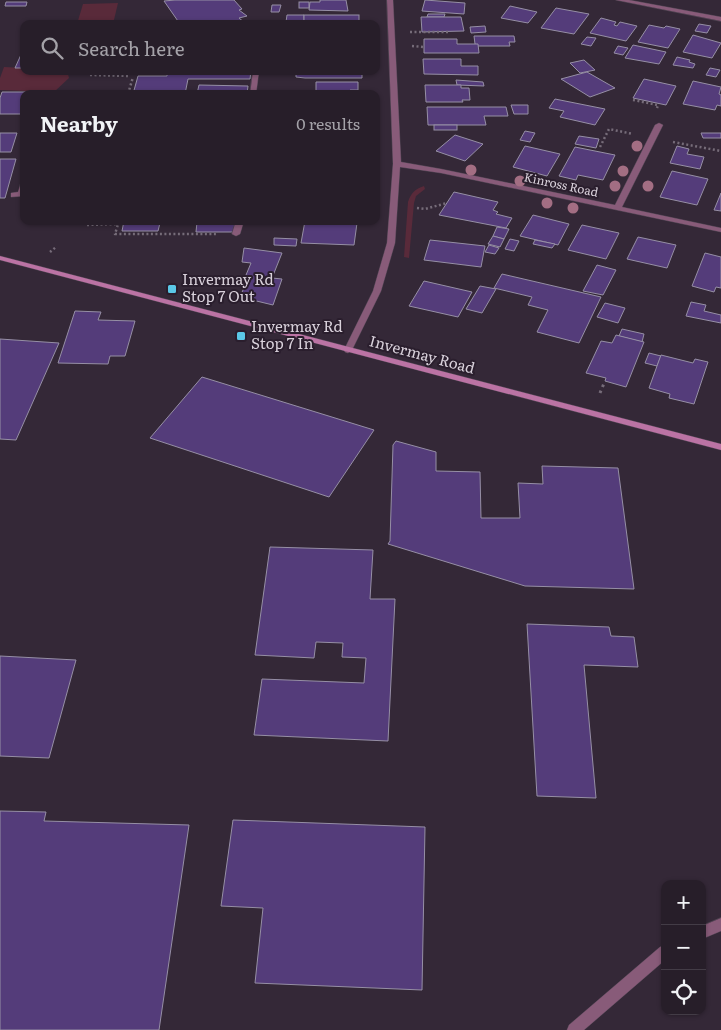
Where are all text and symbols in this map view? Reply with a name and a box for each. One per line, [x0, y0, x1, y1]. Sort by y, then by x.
search box [20, 20, 380, 75]
icon: search [38, 34, 66, 62]
text: Search here [78, 34, 185, 62]
text: Nearby [40, 107, 118, 138]
text: 0 results [296, 111, 360, 135]
street label: Kinross Road [522, 167, 601, 201]
place label: Invermay Rd Stop 7 Out [182, 267, 274, 307]
marker: Invermay Rd Stop 7 Out [166, 283, 178, 295]
place label: Invermay Rd Stop 7 In [251, 314, 343, 354]
street label: Invermay Road [367, 328, 478, 379]
marker: Invermay Rd Stop 7 In [235, 330, 247, 342]
map controls [661, 880, 706, 1015]
button: + [661, 880, 706, 925]
button: − [661, 925, 706, 970]
button: locate [661, 970, 706, 1015]

